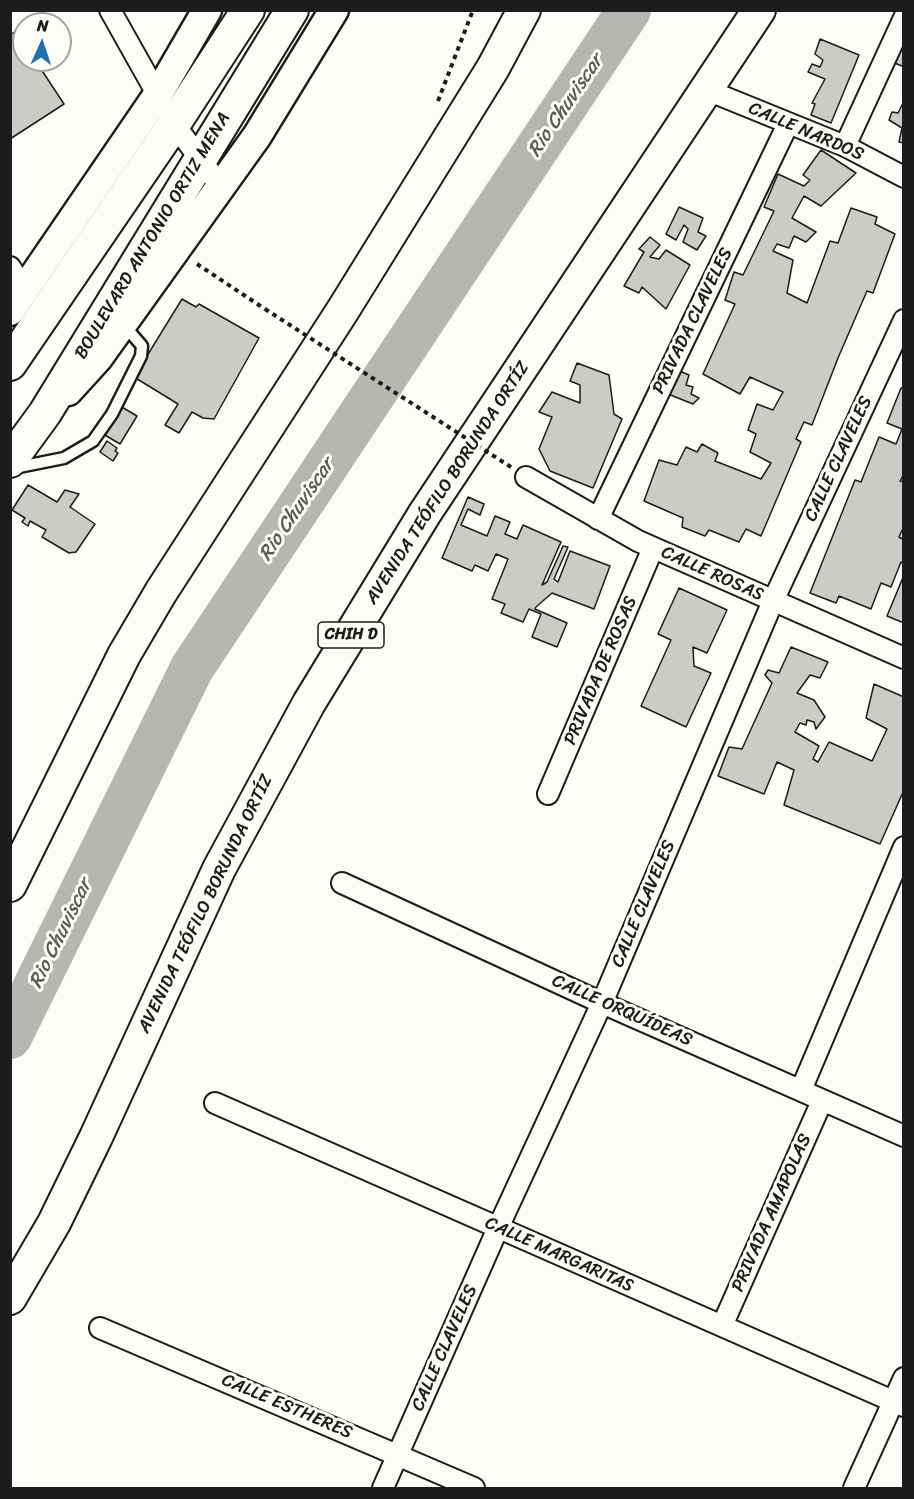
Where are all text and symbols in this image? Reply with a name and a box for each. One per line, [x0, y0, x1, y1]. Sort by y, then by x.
text: N [37, 11, 49, 40]
north arrow [12, 12, 72, 72]
water label: Rio Chuviscar [523, 50, 609, 162]
street label: CALLE NARDOS [745, 98, 867, 166]
street label: BOULEVARD ANTONIO ORTIZ MENA [71, 109, 235, 363]
street label: PRIVADA CLAVELES [648, 244, 738, 398]
street label: AVENIDA TEÓFILO BORUNDA ORTÍZ [361, 358, 535, 608]
street label: CALLE CLAVELES [800, 393, 878, 525]
water label: Rio Chuviscar [254, 454, 340, 566]
street label: CALLE ROSAS [658, 542, 766, 606]
street label: PRIVADA DE ROSAS [560, 594, 642, 748]
road number: CHIH D [318, 622, 384, 648]
street label: AVENIDA TEÓFILO BORUNDA ORTÍZ [134, 771, 278, 1037]
street label: CALLE CLAVELES [607, 837, 681, 971]
water label: Rio Chuviscar [24, 876, 98, 992]
street label: CALLE ORQUÍDEAS [548, 970, 696, 1052]
street label: PRIVADA AMAPOLAS [727, 1131, 817, 1295]
street label: CALLE MARGARITAS [482, 1213, 636, 1297]
street label: CALLE CLAVELES [407, 1281, 483, 1415]
street label: CALLE ESTHERES [218, 1370, 356, 1444]

